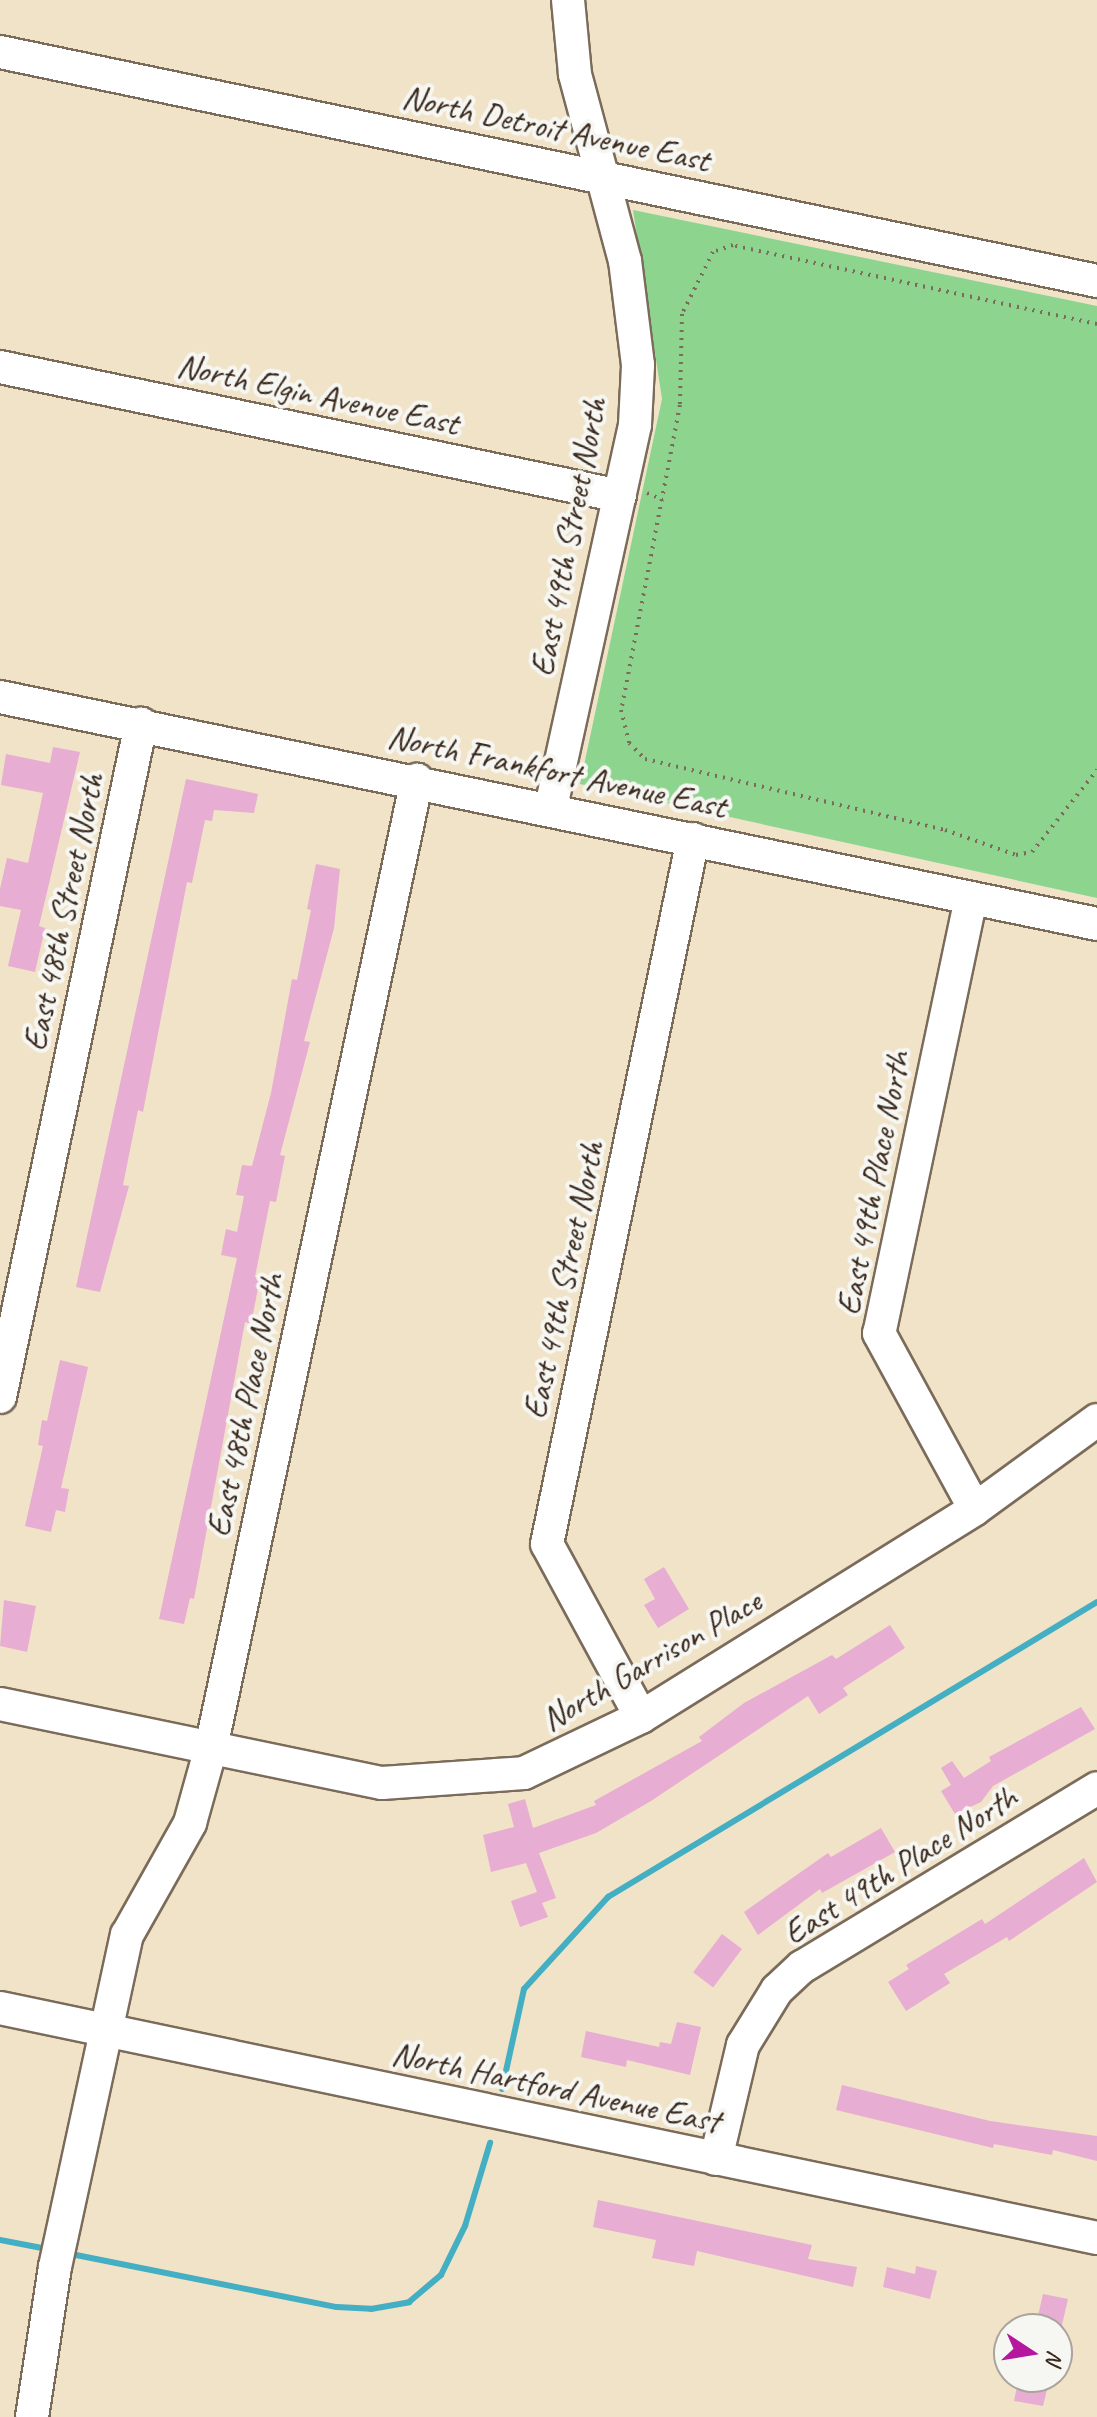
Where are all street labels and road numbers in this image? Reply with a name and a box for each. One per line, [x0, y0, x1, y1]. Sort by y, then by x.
street label: North Detroit Avenue East [398, 75, 714, 181]
street label: North Elgin Avenue East [173, 344, 463, 444]
street label: East 49th Street North [521, 394, 615, 680]
street label: North Frankfort Avenue East [384, 715, 730, 827]
street label: East 48th Street North [14, 769, 112, 1055]
street label: East 49th Place North [827, 1047, 919, 1319]
street label: East 49th Street North [514, 1137, 612, 1423]
street label: East 48th Place North [197, 1269, 293, 1541]
street label: North Garrison Place [533, 1580, 769, 1740]
street label: East 49th Place North [775, 1777, 1025, 1953]
street label: North Hartford Avenue East [388, 2032, 724, 2142]

